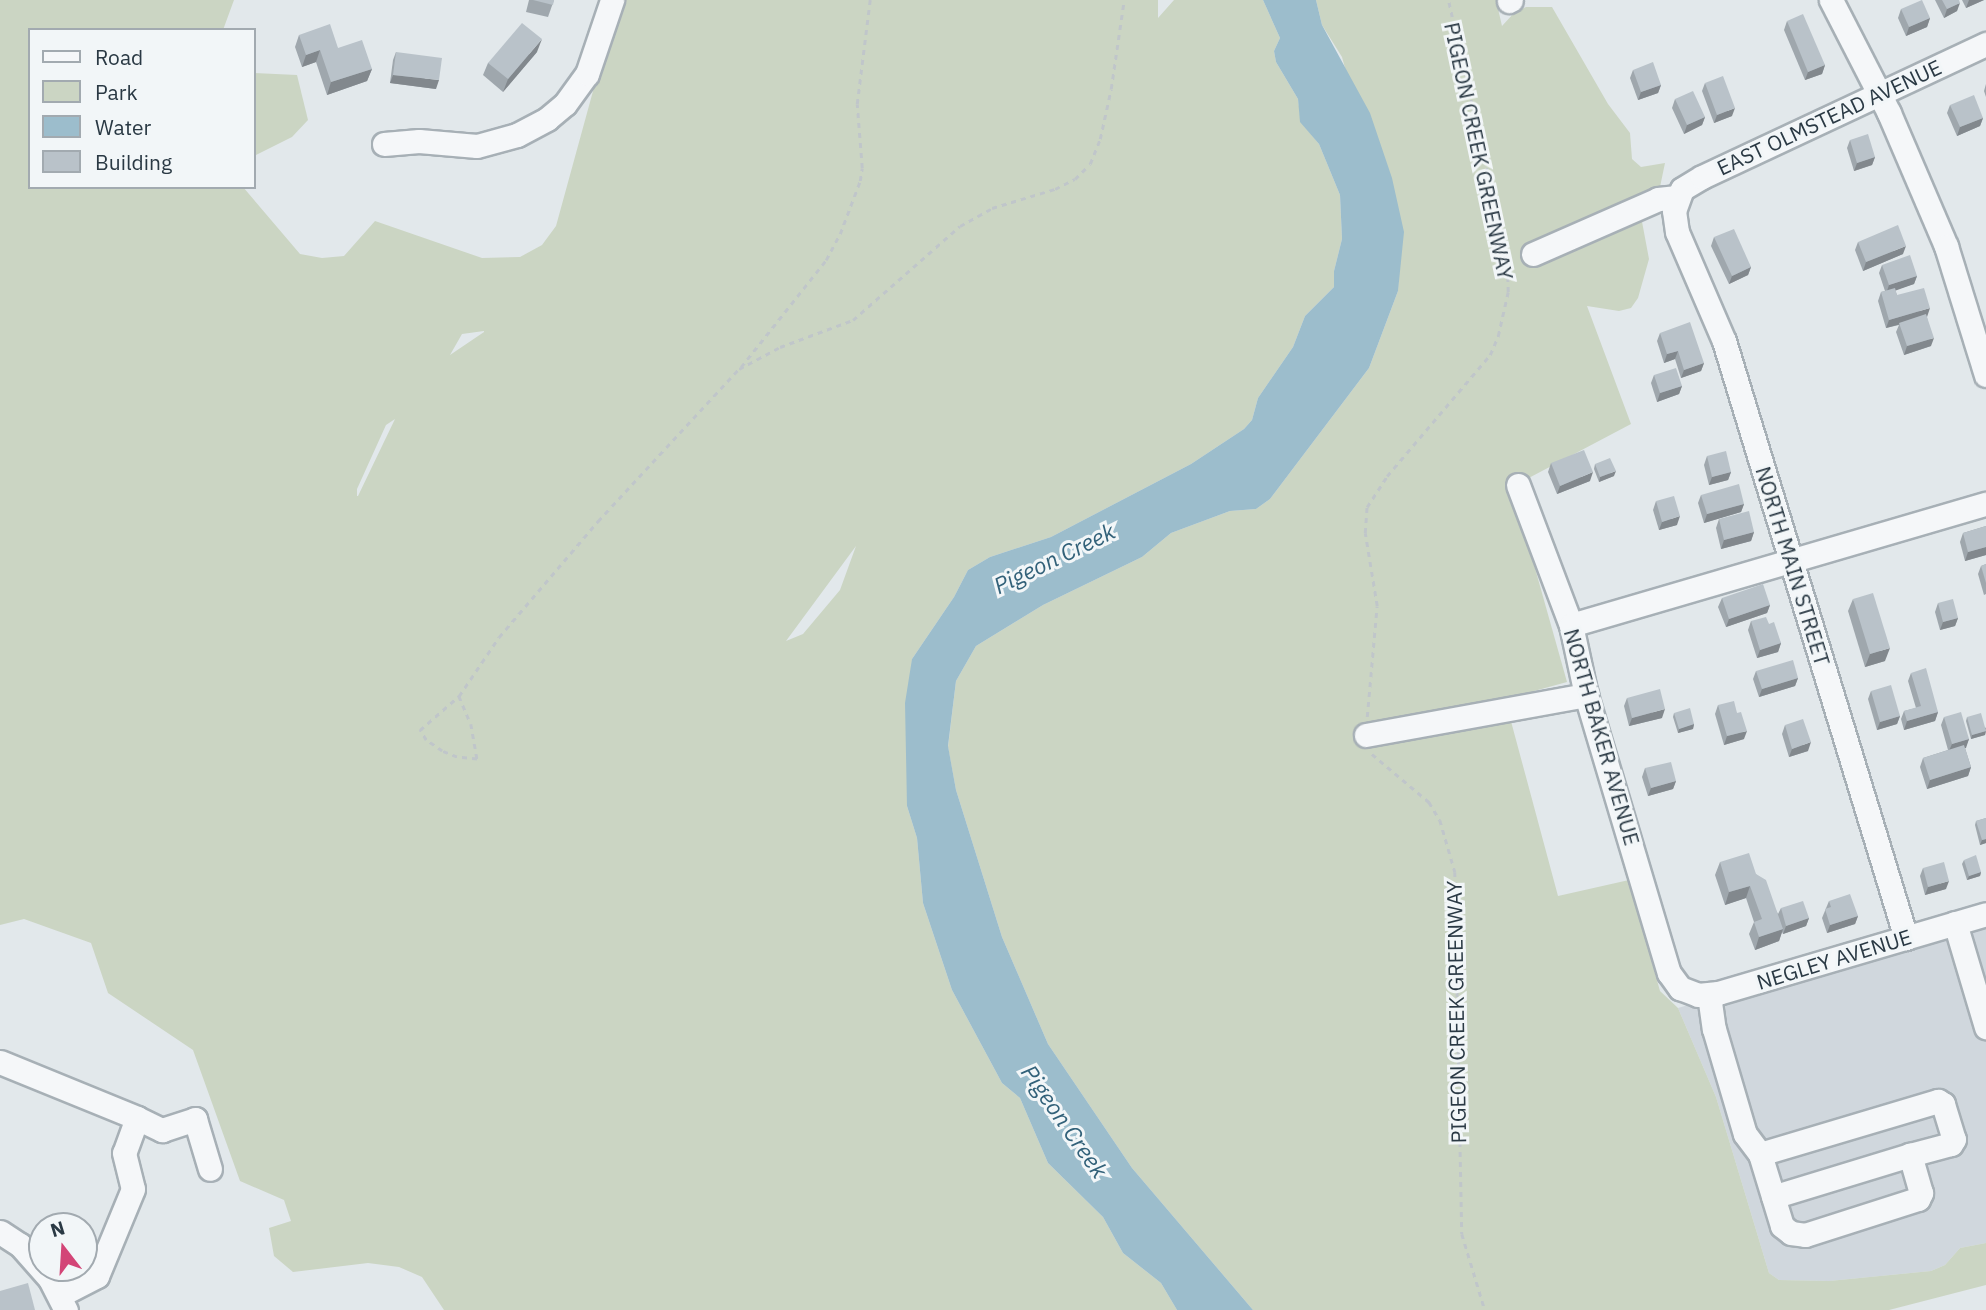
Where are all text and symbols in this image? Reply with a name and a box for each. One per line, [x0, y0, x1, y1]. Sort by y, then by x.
street label: PIGEON CREEK GREENWAY [1439, 20, 1519, 282]
legend [28, 28, 256, 189]
text: Road [95, 43, 143, 71]
street label: EAST OLMSTEAD AVENUE [1713, 54, 1945, 180]
text: Park [95, 78, 138, 106]
text: Water [95, 113, 151, 141]
text: Building [95, 148, 172, 176]
street label: NORTH MAIN STREET [1751, 463, 1835, 669]
water label: Pigeon Creek [989, 517, 1119, 599]
street label: NORTH BAKER AVENUE [1559, 626, 1645, 848]
street label: PIGEON CREEK GREENWAY [1441, 880, 1471, 1144]
street label: NEGLEY AVENUE [1754, 924, 1914, 994]
water label: Pigeon Creek [1016, 1059, 1114, 1183]
north arrow [28, 1212, 98, 1282]
text: N [47, 1215, 68, 1242]

